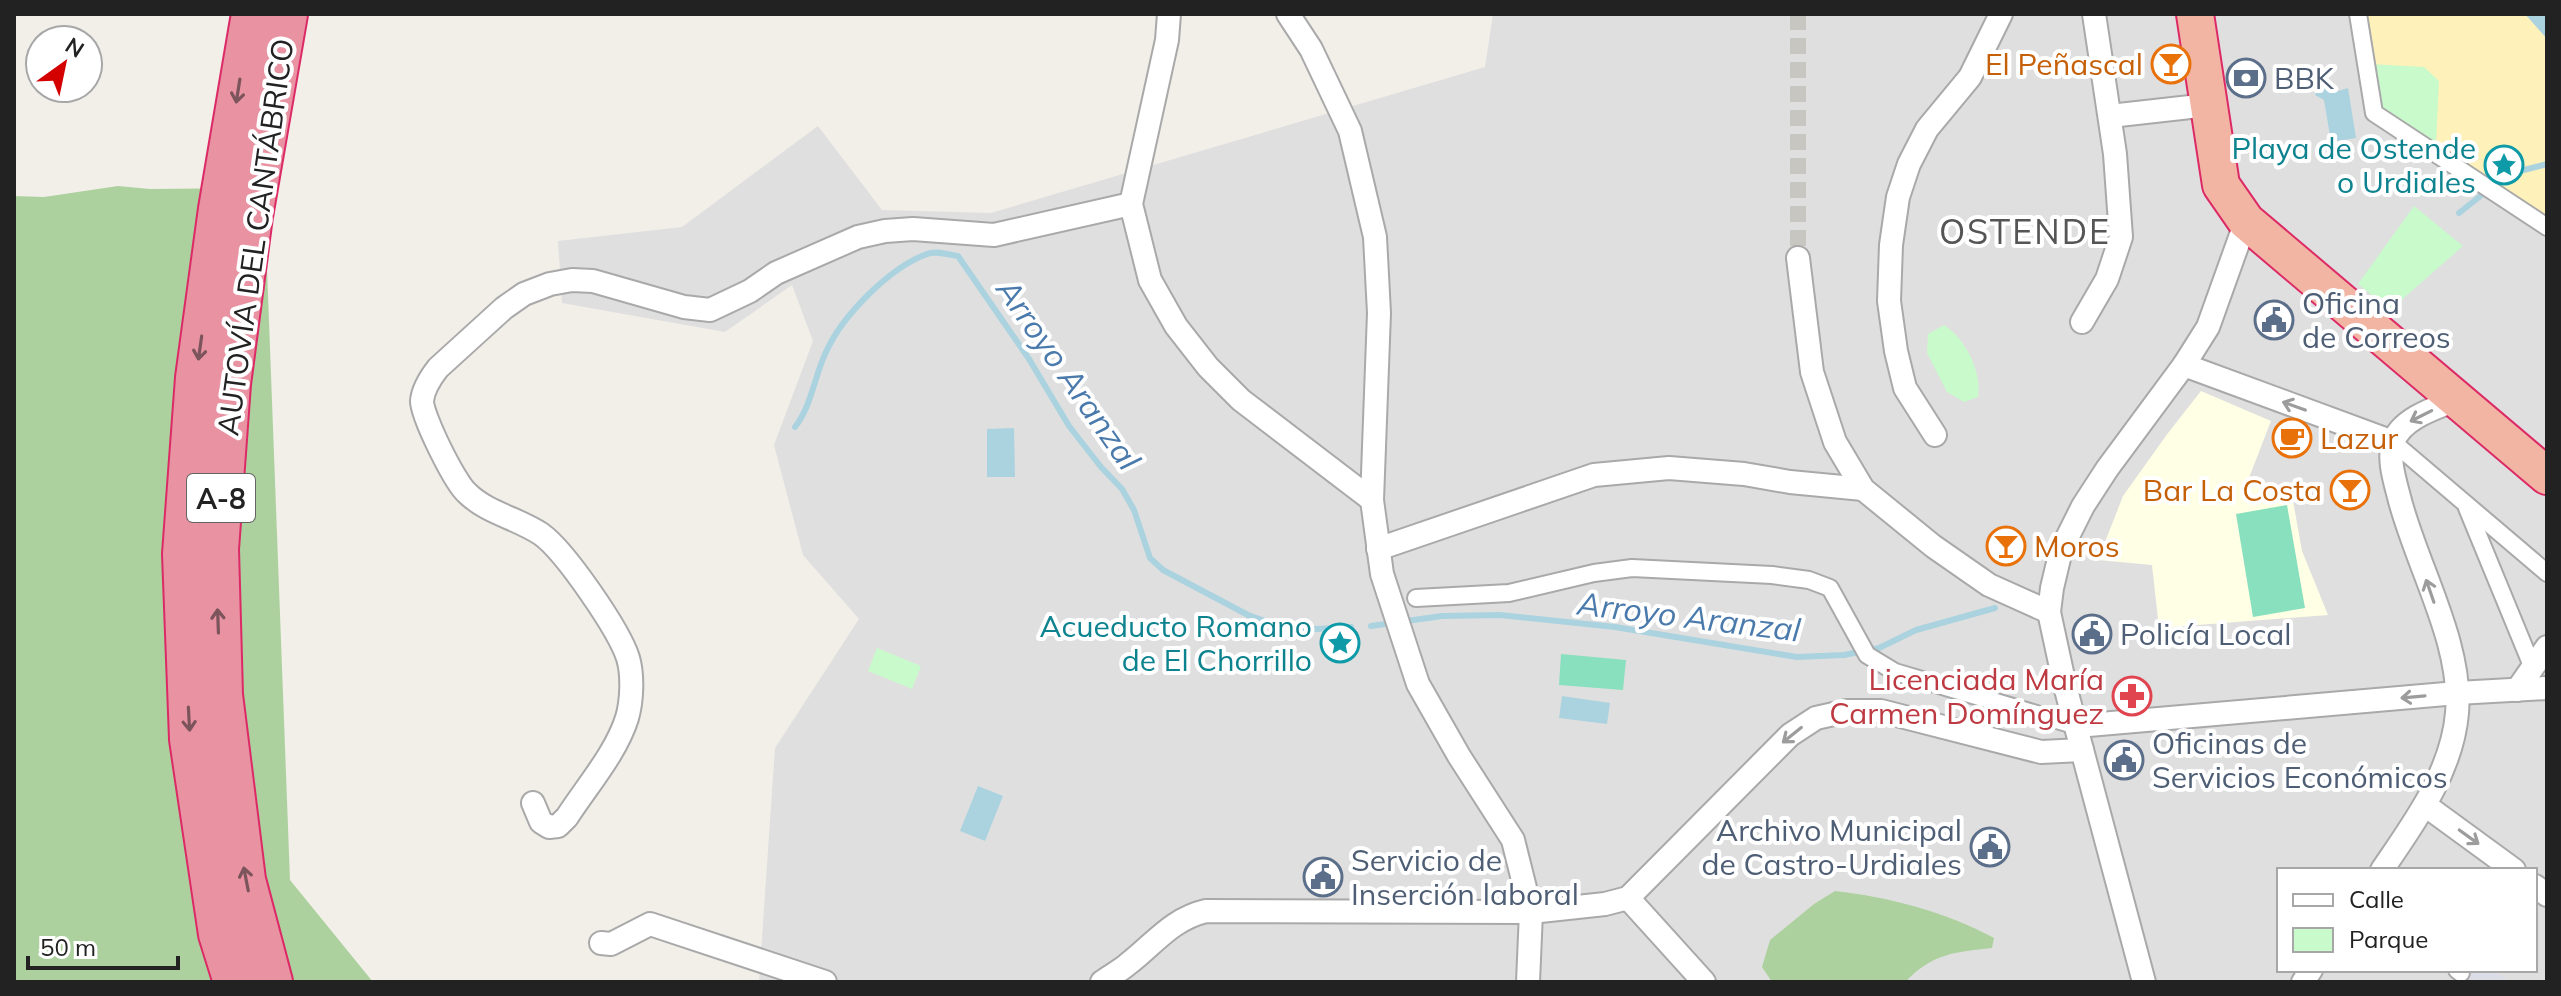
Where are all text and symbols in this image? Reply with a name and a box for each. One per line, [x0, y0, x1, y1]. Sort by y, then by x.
north arrow [24, 24, 104, 104]
text: N [60, 31, 89, 63]
street label: AUTOVÍA DEL CANTÁBRICO [208, 36, 302, 438]
bar icon: El Peñascal [2150, 43, 2192, 85]
place label: El Peñascal [1985, 45, 2143, 83]
bank icon: BBK [2225, 57, 2267, 99]
place label: BBK [2274, 59, 2335, 97]
one-way arrow [230, 78, 245, 103]
place label: Playa de Ostende o Urdiales [2231, 129, 2476, 201]
place icon: Playa de Ostende o Urdiales [2483, 144, 2525, 186]
district label: OSTENDE [1939, 210, 2111, 253]
water label: Arroyo Aranzal [988, 270, 1150, 478]
place label: Oficina de Correos [2302, 284, 2451, 356]
public building icon: Oficina de Correos [2253, 299, 2295, 341]
one-way arrow [192, 335, 207, 360]
one-way arrow [2282, 397, 2307, 412]
one-way arrow [2409, 409, 2433, 424]
cafe icon: Lazur [2271, 417, 2313, 459]
place label: Lazur [2320, 419, 2398, 457]
bar icon: Bar La Costa [2329, 469, 2371, 511]
place label: Bar La Costa [2143, 471, 2322, 509]
road number: A-8 [187, 474, 255, 522]
bar icon: Moros [1985, 525, 2027, 567]
place label: Moros [2034, 527, 2120, 565]
one-way arrow [2421, 579, 2436, 604]
water label: Arroyo Aranzal [1574, 582, 1803, 650]
place label: Acueducto Romano de El Chorrillo [1040, 607, 1312, 679]
one-way arrow [211, 608, 226, 635]
public building icon: Policía Local [2071, 613, 2113, 655]
place label: Policía Local [2120, 615, 2291, 653]
place icon: Acueducto Romano de El Chorrillo [1319, 622, 1361, 664]
place label: Licenciada María Carmen Domínguez [1829, 660, 2104, 732]
pharmacy icon: Licenciada María Carmen Domínguez [2111, 675, 2153, 717]
one-way arrow [2400, 690, 2427, 705]
one-way arrow [182, 705, 197, 732]
place label: Oficinas de Servicios Económicos [2152, 724, 2448, 796]
one-way arrow [1782, 726, 1803, 744]
public building icon: Oficinas de Servicios Económicos [2103, 739, 2145, 781]
place label: Archivo Municipal de Castro-Urdiales [1701, 811, 1962, 883]
public building icon: Archivo Municipal de Castro-Urdiales [1969, 826, 2011, 868]
one-way arrow [2458, 829, 2480, 846]
place label: Servicio de Inserción laboral [1351, 841, 1579, 913]
public building icon: Servicio de Inserción laboral [1302, 856, 1344, 898]
one-way arrow [237, 867, 252, 893]
legend [2277, 868, 2537, 972]
text: Calle [2349, 884, 2404, 914]
scale bar [28, 920, 178, 970]
text: Parque [2349, 924, 2428, 954]
text: 50 m [40, 932, 96, 962]

